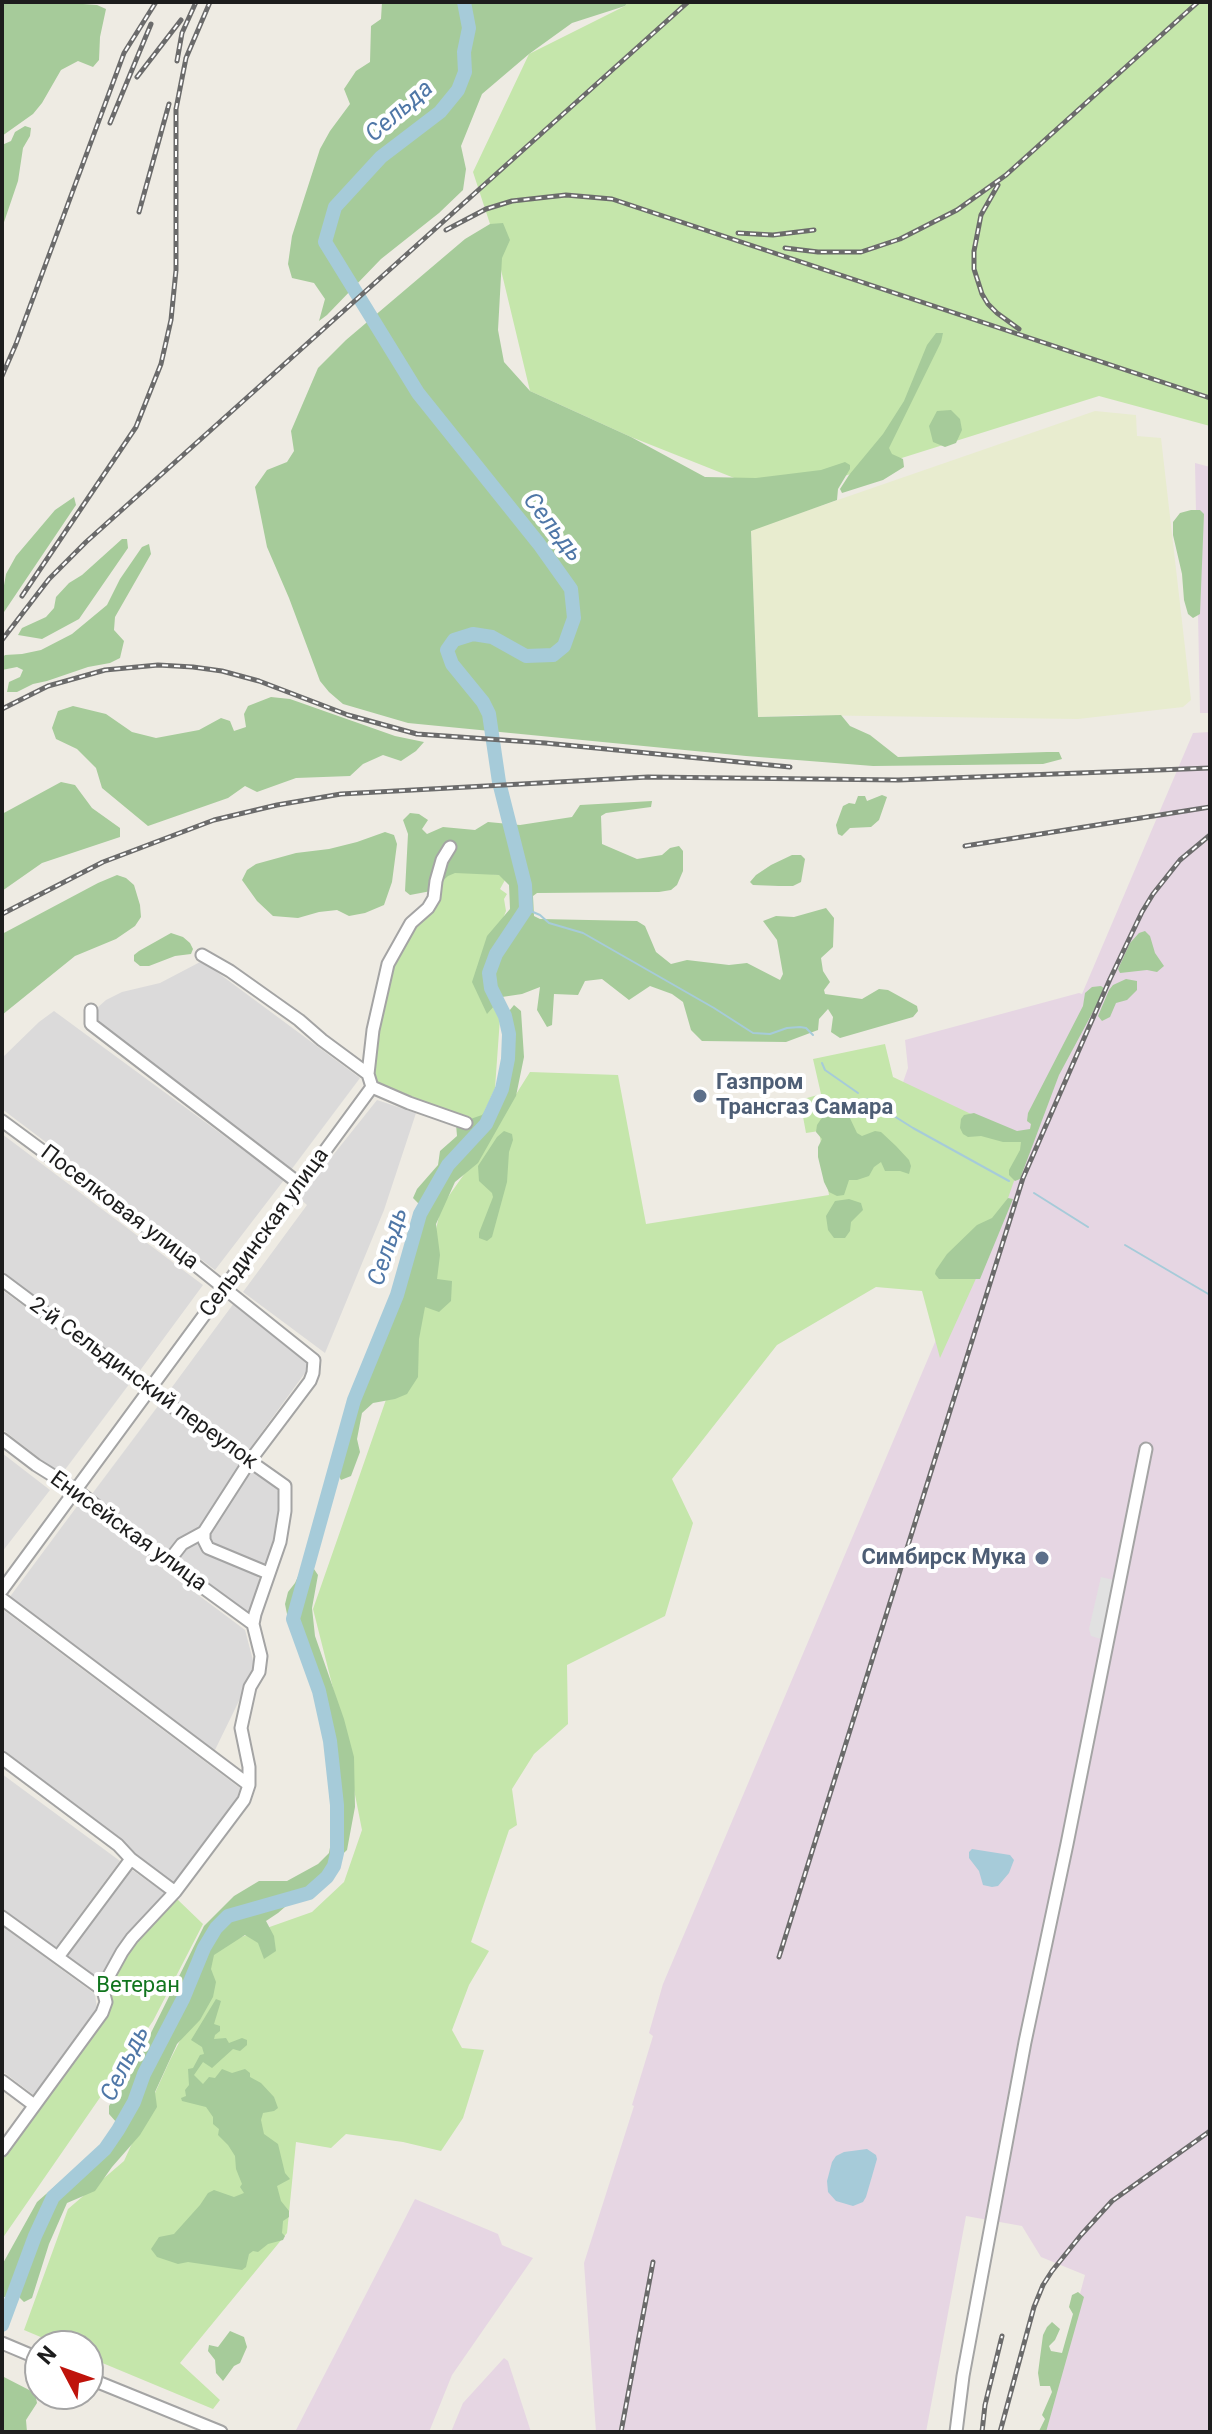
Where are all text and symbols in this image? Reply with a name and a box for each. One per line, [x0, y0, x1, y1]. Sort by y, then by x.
water label: Сельда [360, 75, 440, 149]
water label: Сельдь [516, 488, 588, 568]
place label: Газпром Трансгаз Самара [716, 1070, 893, 1122]
marker: Газпром Трансгаз Самара [691, 1087, 709, 1105]
street label: Поселковая улица [35, 1140, 203, 1276]
street label: Сельдинская улица [195, 1143, 335, 1323]
water label: Сельдь [363, 1204, 415, 1290]
street label: 2-й Сельдинский переулок [24, 1292, 262, 1476]
street label: Енисейская улица [45, 1466, 211, 1598]
place label: Симбирск Мука [861, 1545, 1026, 1571]
marker: Симбирск Мука [1033, 1549, 1051, 1567]
park label: Ветеран [96, 1973, 180, 1999]
water label: Сельдь [95, 2022, 157, 2106]
north arrow [24, 2330, 104, 2410]
text: N [32, 2341, 62, 2369]

